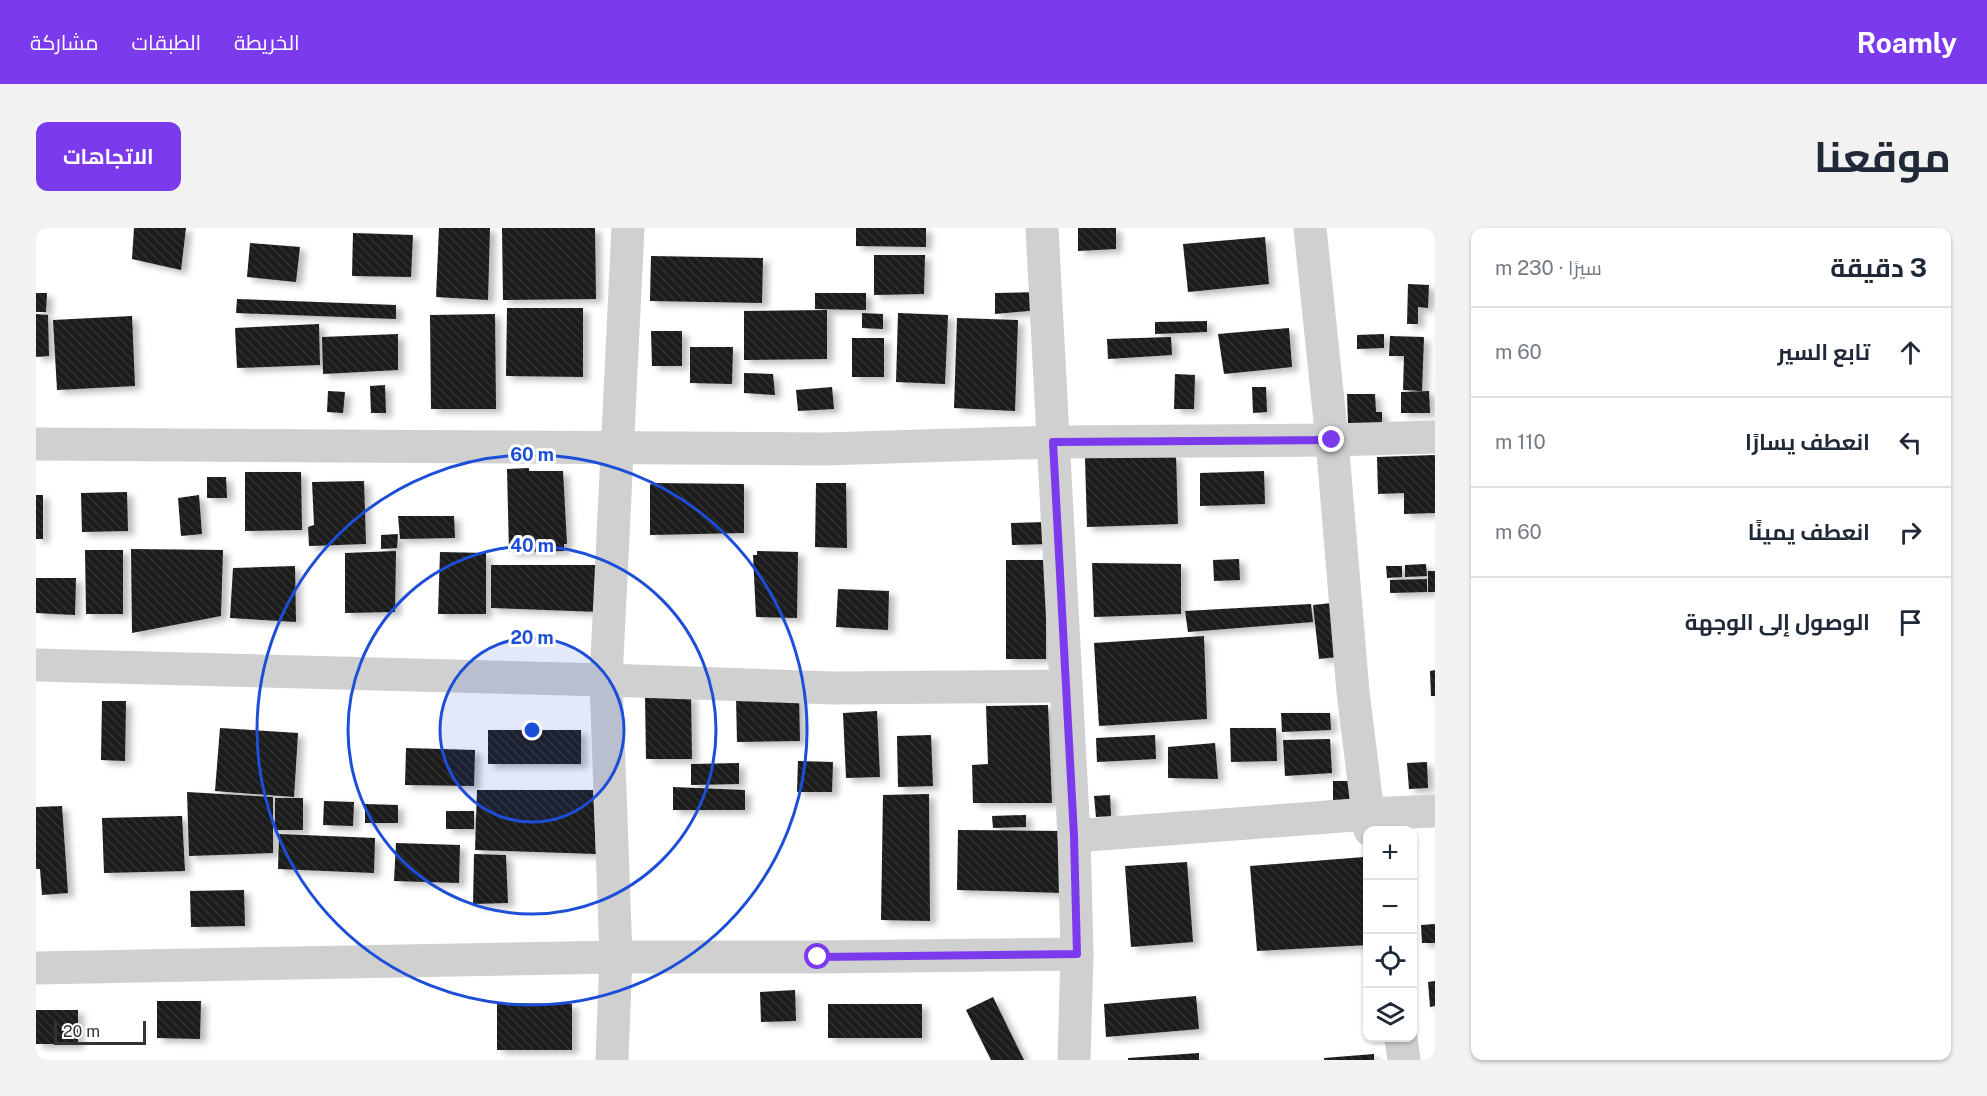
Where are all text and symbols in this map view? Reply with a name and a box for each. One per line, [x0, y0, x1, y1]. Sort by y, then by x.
text: Roamly [1857, 26, 1957, 59]
text: مشاركة [30, 30, 99, 55]
text: الطبقات [132, 30, 201, 55]
text: الخريطة [234, 30, 300, 55]
button: الاتجاهات [36, 122, 181, 191]
text: موقعنا [1814, 132, 1951, 181]
text: 3 دقيقة [1830, 252, 1927, 283]
text: سيرًا · 230 m [1495, 256, 1602, 280]
icon: ahead [1894, 336, 1927, 369]
text: تابع السير [1778, 339, 1870, 365]
text: 60 m [1495, 340, 1542, 364]
route end [1318, 426, 1344, 452]
icon: left [1894, 426, 1927, 459]
text: انعطف يسارًا [1745, 429, 1870, 455]
text: 110 m [1495, 430, 1546, 454]
text: 60 m [510, 444, 554, 465]
icon: right [1894, 516, 1927, 549]
text: انعطف يمينًا [1748, 519, 1870, 545]
text: 60 m [1495, 520, 1542, 544]
text: 40 m [510, 535, 554, 556]
icon: arrive [1894, 606, 1927, 639]
text: الوصول إلى الوجهة [1685, 609, 1870, 635]
text: 20 m [510, 627, 554, 648]
centre of rings [522, 720, 542, 740]
map controls [1363, 826, 1417, 1042]
button: + [1363, 826, 1417, 880]
button: − [1363, 880, 1417, 934]
button: locate [1363, 934, 1417, 988]
route start [804, 943, 830, 969]
button: layers [1363, 988, 1417, 1042]
scale bar [54, 1018, 146, 1046]
text: 20 m [63, 1022, 100, 1041]

